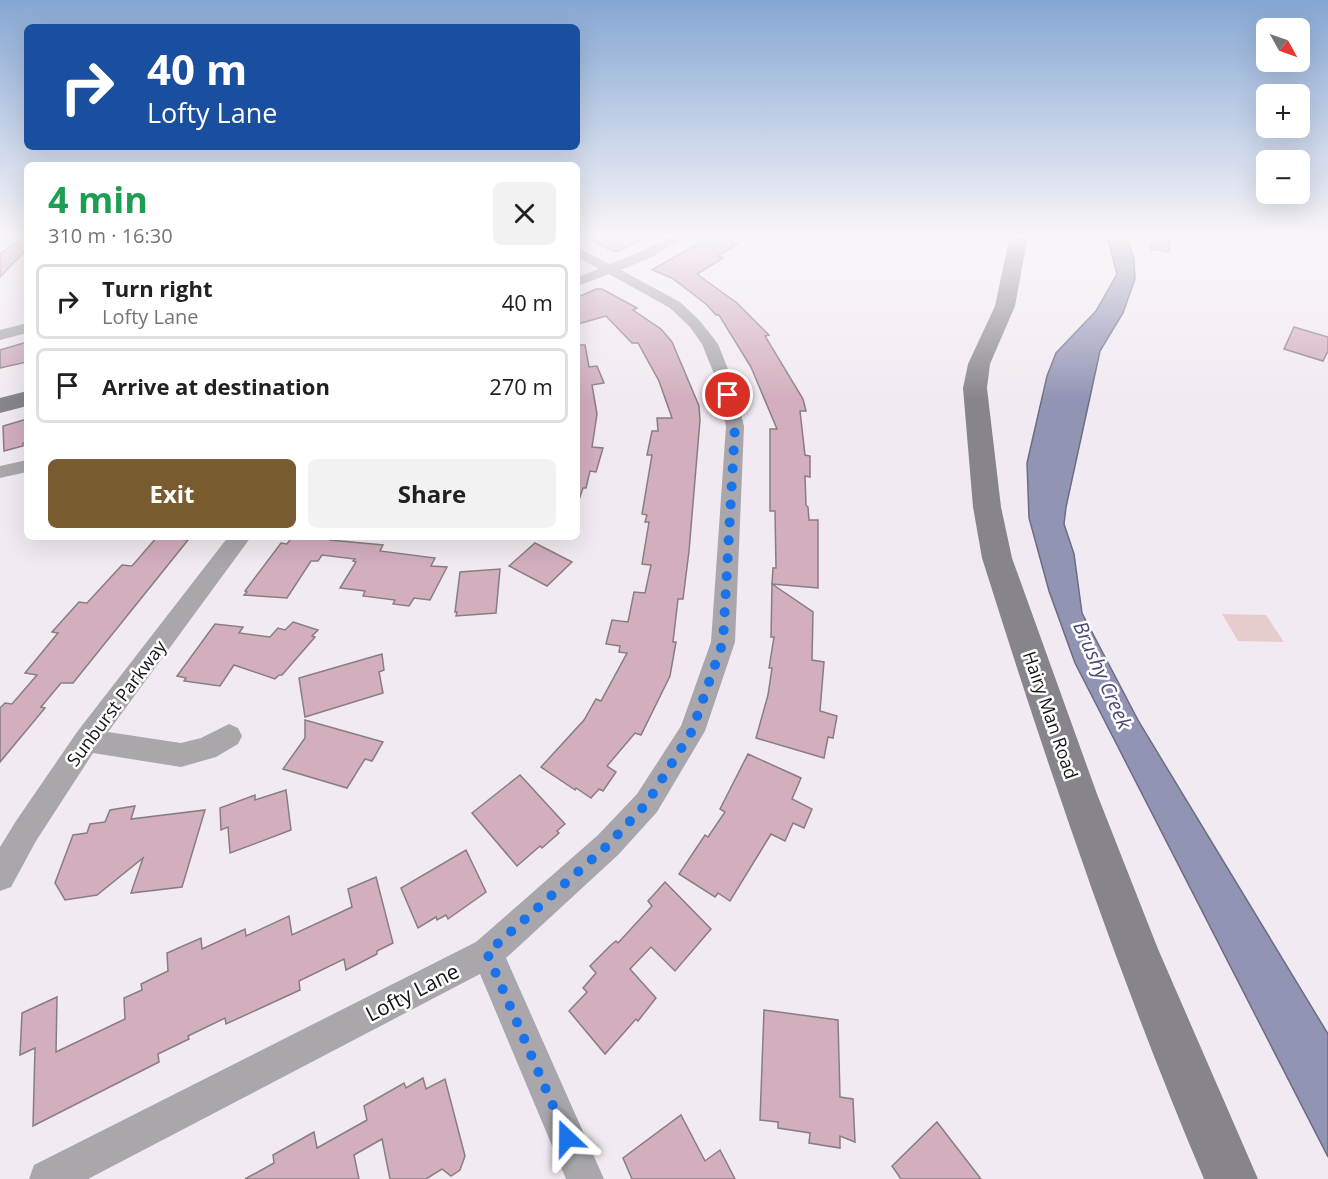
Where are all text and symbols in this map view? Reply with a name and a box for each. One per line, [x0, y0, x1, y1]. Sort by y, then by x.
north arrow [1256, 18, 1310, 72]
map controls [1256, 18, 1310, 204]
text: 40 m [147, 40, 247, 97]
icon: right [48, 48, 126, 126]
button: + [1256, 84, 1310, 138]
text: Lofty Lane [147, 94, 277, 131]
button: − [1256, 150, 1310, 204]
text: 4 min [48, 175, 148, 224]
button: close [493, 182, 556, 245]
text: 310 m · 16:30 [48, 222, 173, 249]
text: Turn right [102, 273, 213, 303]
icon: right [51, 285, 84, 318]
text: 40 m [502, 287, 553, 317]
text: Lofty Lane [102, 303, 199, 330]
icon: arrive [51, 369, 84, 402]
pin [702, 369, 753, 420]
text: Arrive at destination [102, 371, 330, 401]
text: 270 m [489, 371, 553, 401]
icon: arrive [711, 378, 744, 411]
button: Exit [48, 459, 296, 528]
button: Share [308, 459, 556, 528]
water label: Brushy Creek [1067, 617, 1139, 734]
street label: Sunburst Parkway [61, 634, 172, 771]
street label: Hairy Man Road [1018, 648, 1084, 782]
street label: Lofty Lane [360, 957, 464, 1027]
position arrow [535, 1106, 599, 1170]

